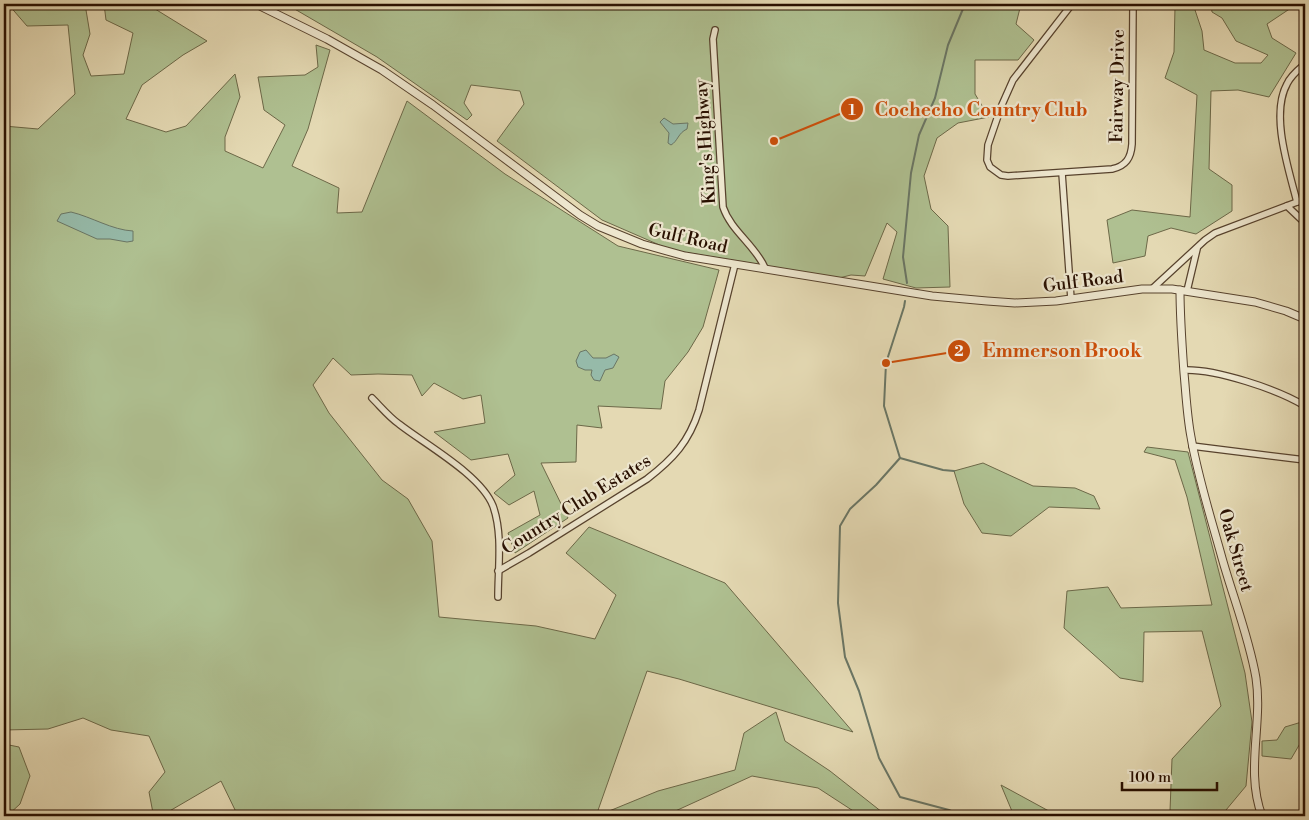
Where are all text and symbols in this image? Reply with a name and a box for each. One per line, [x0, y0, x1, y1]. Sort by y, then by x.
street label: Fairway Drive [1105, 29, 1130, 143]
street label: King's Highway [690, 78, 721, 205]
callout: Cochecho Country Club [839, 92, 1097, 126]
text: Cochecho Country Club [874, 98, 1088, 122]
text: 1 [848, 101, 856, 120]
street label: Gulf Road [646, 218, 731, 259]
street label: Gulf Road [1042, 265, 1125, 298]
callout: Emmerson Brook [947, 334, 1151, 368]
text: Emmerson Brook [982, 339, 1142, 363]
text: 2 [954, 342, 964, 361]
street label: Country Club Estates [497, 449, 655, 560]
street label: Oak Street [1213, 506, 1258, 595]
scale bar [1122, 760, 1216, 792]
text: 100 m [1129, 768, 1171, 787]

